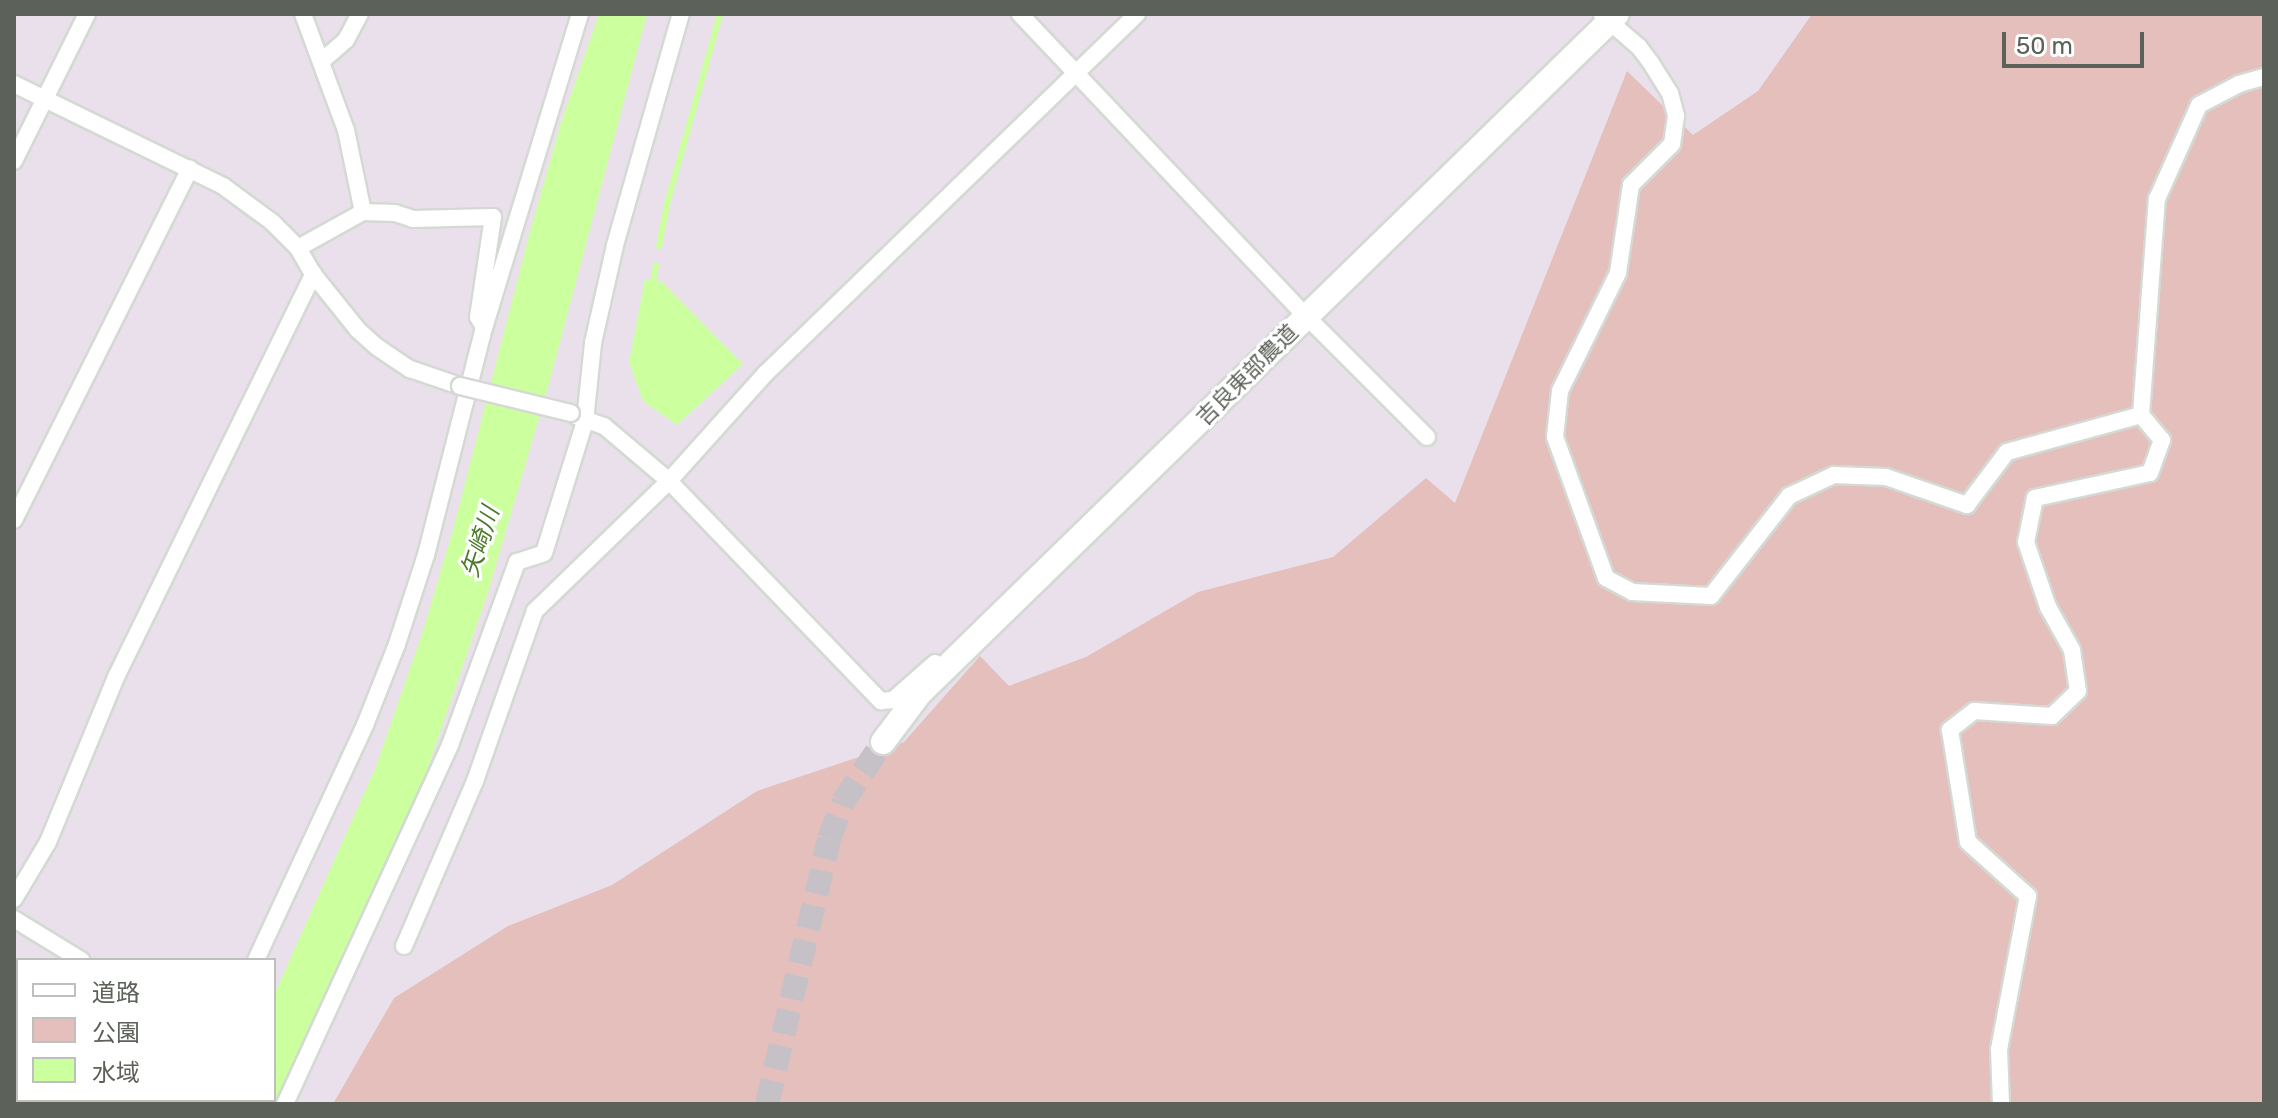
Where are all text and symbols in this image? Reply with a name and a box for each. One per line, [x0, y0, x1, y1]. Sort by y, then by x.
scale bar [2006, 16, 2148, 66]
text: 50 m [2016, 32, 2073, 60]
street label: 吉良東部農道 [1191, 319, 1303, 431]
water label: 矢崎川 [456, 503, 506, 581]
legend [16, 958, 276, 1102]
text: 道路 [92, 979, 140, 1007]
text: 公園 [92, 1019, 140, 1047]
text: 水域 [92, 1059, 140, 1087]

